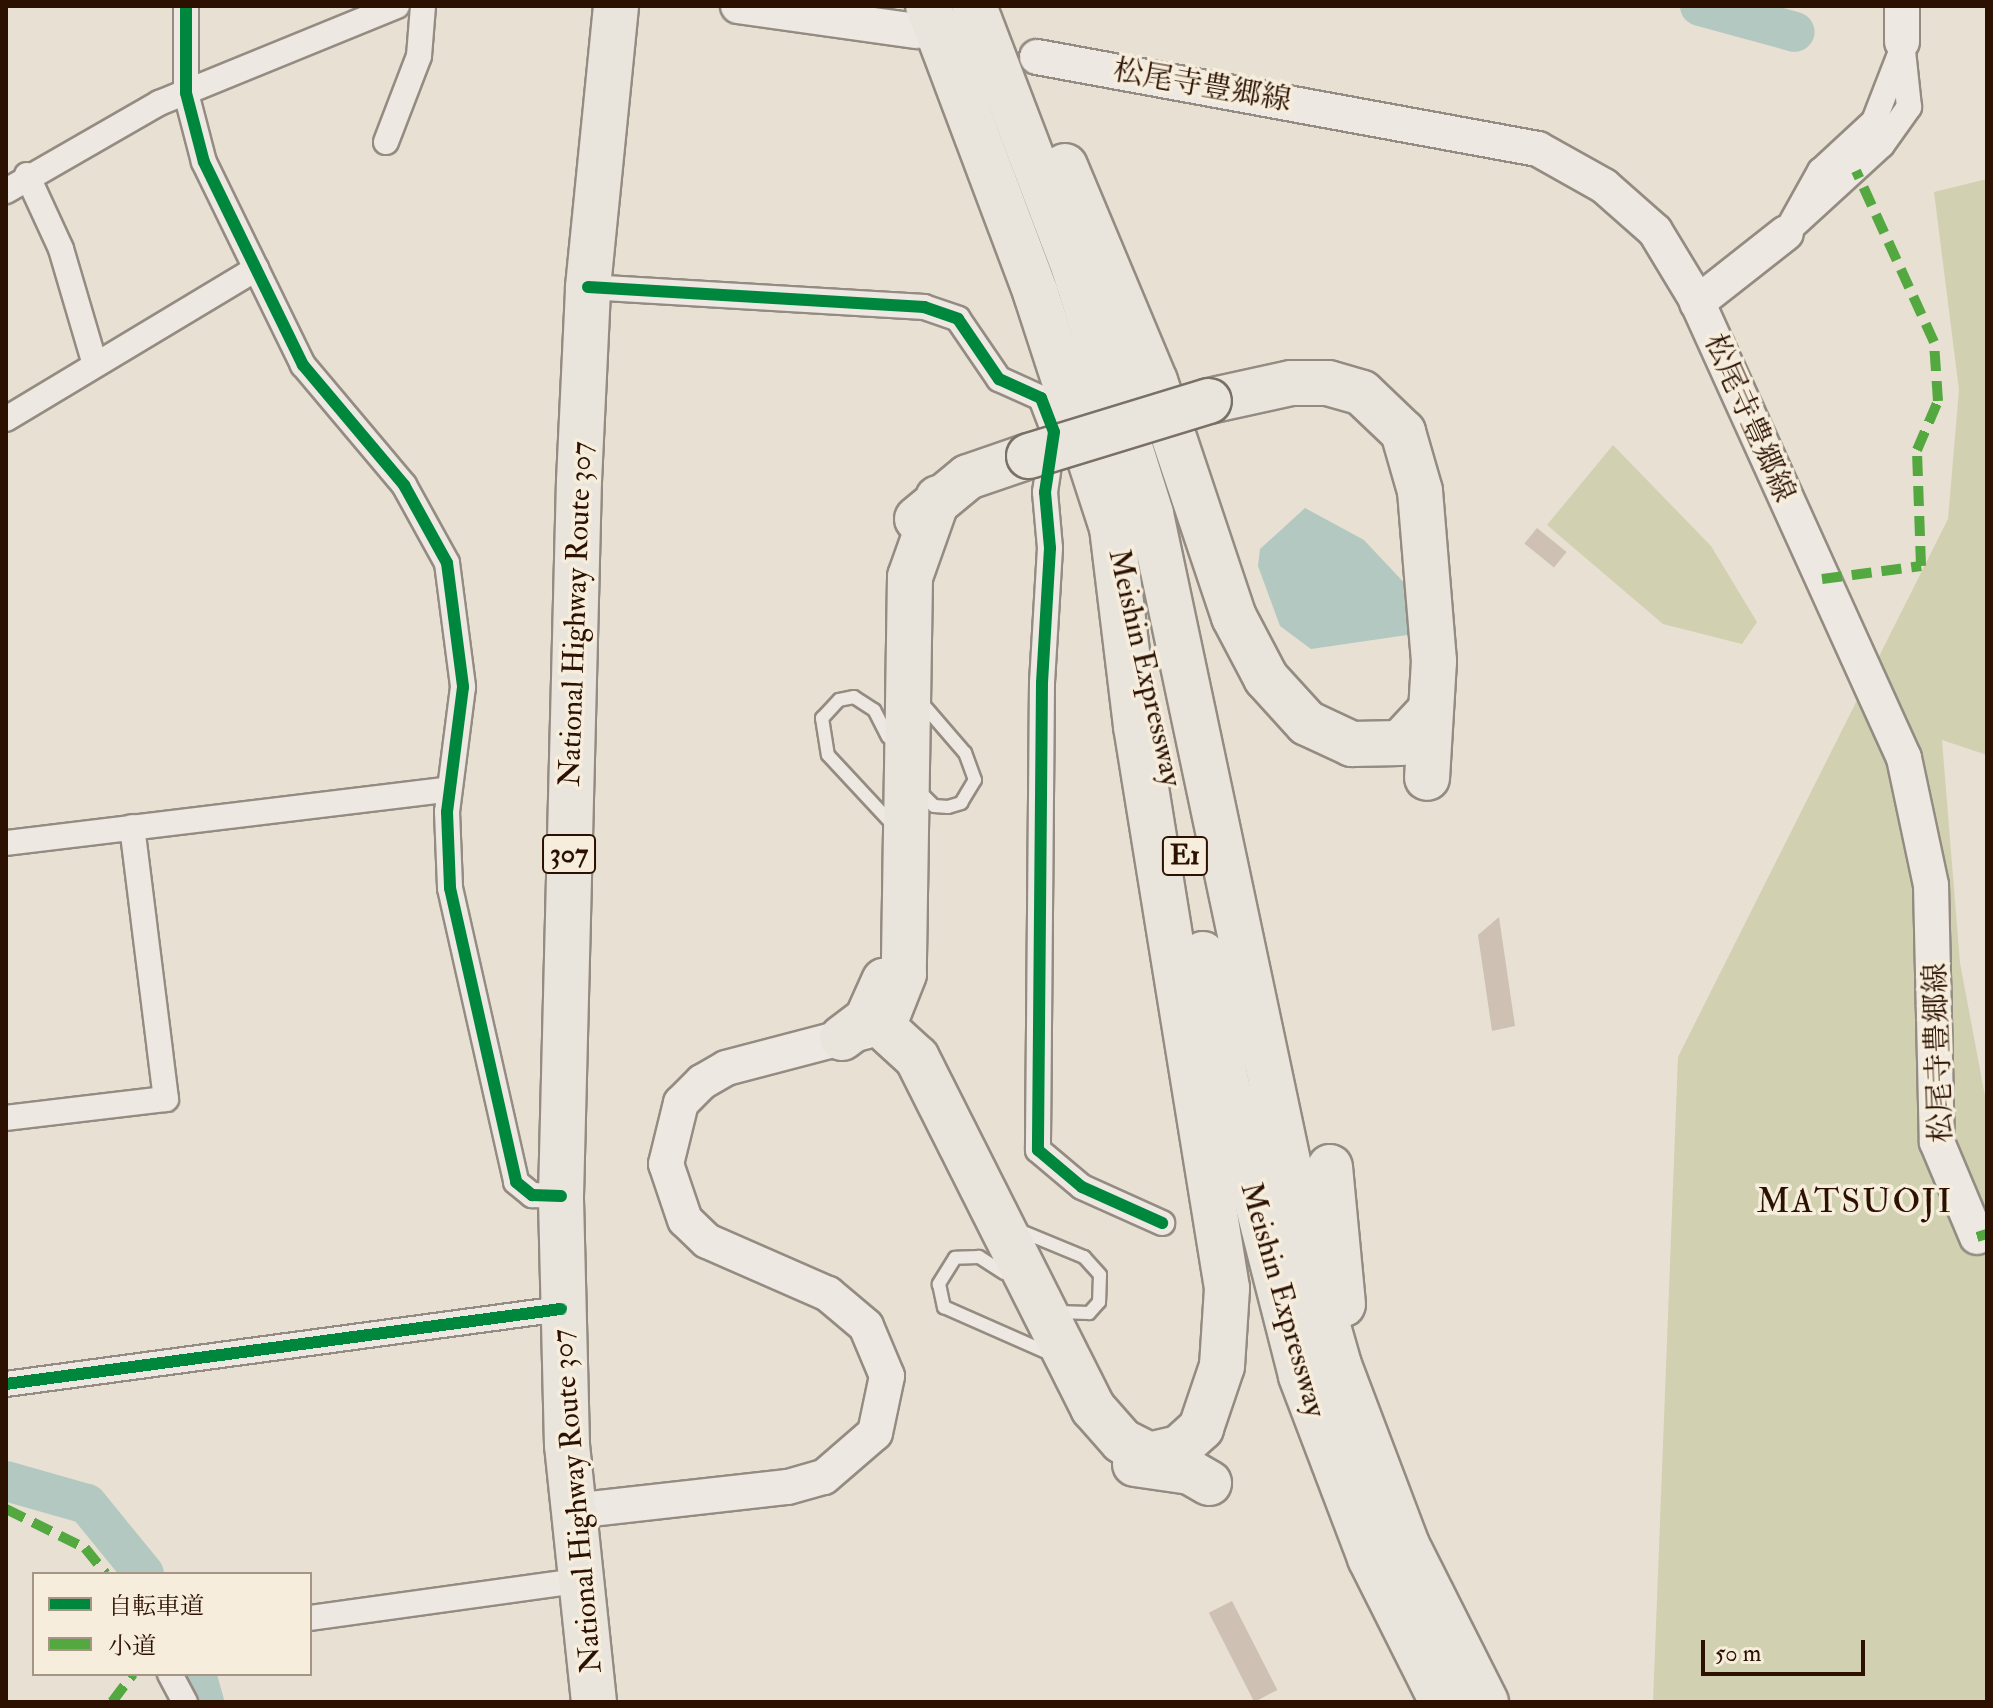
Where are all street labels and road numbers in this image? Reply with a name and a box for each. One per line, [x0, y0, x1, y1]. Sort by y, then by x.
street label: 松尾寺豊郷線 [1110, 53, 1294, 119]
street label: 松尾寺豊郷線 [1696, 328, 1802, 508]
street label: National Highway Route 307 [552, 441, 600, 787]
street label: Meishin Expressway [1100, 546, 1190, 790]
road number: 307 [541, 830, 597, 878]
road number: E1 [1161, 832, 1209, 880]
street label: 松尾寺豊郷線 [1918, 962, 1960, 1144]
street label: Meishin Expressway [1232, 1178, 1334, 1422]
street label: National Highway Route 307 [544, 1327, 610, 1675]

